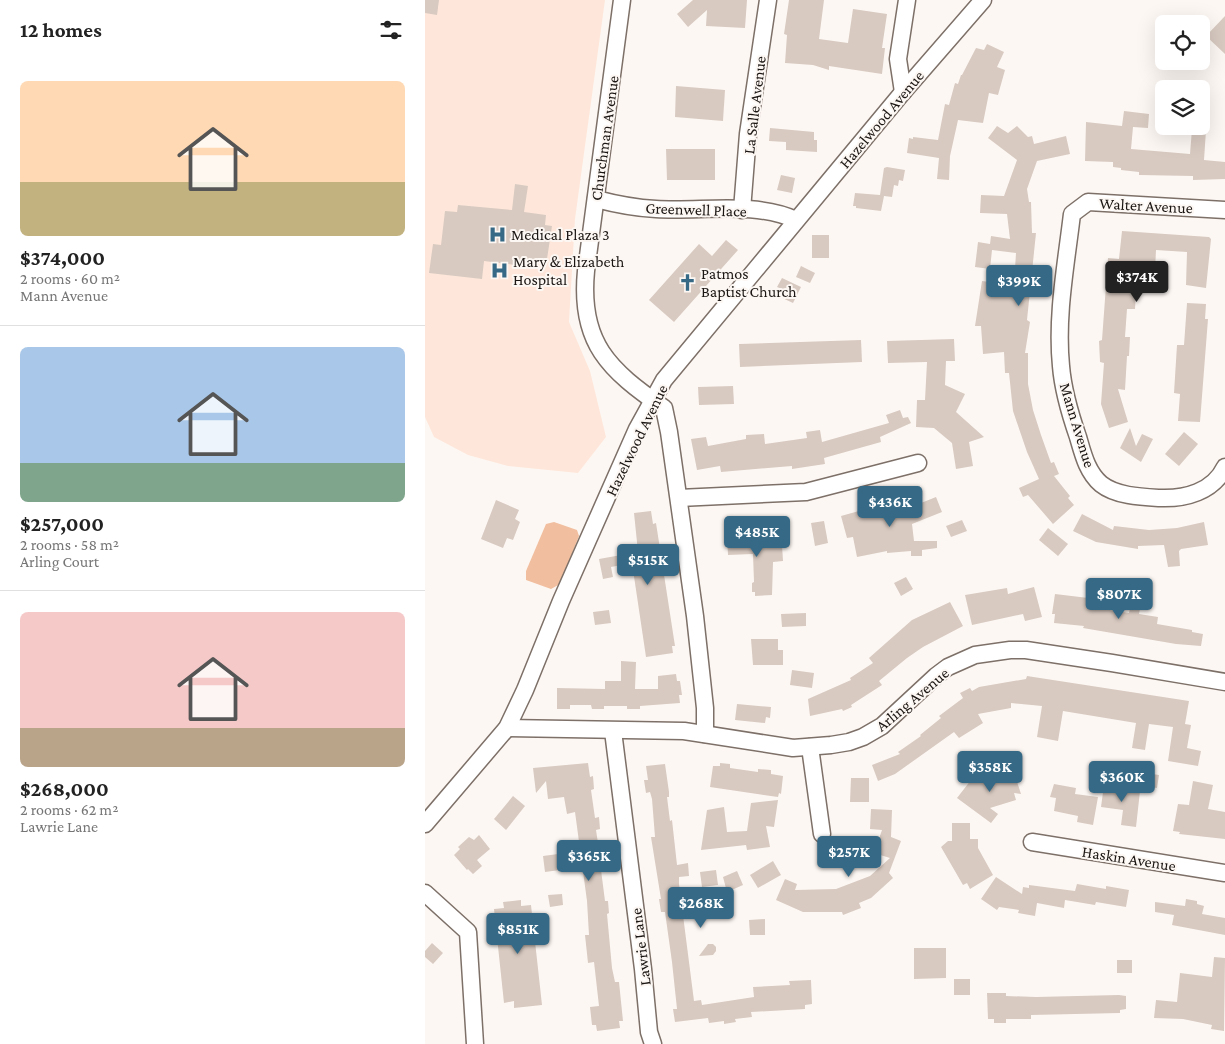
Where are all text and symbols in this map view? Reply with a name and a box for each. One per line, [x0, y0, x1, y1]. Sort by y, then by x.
map controls [1155, 15, 1210, 135]
button: locate [1155, 15, 1210, 70]
icon: filters [377, 16, 405, 44]
text: 12 homes [20, 18, 102, 42]
street label: La Salle Avenue [740, 55, 769, 155]
street label: Hazelwood Avenue [836, 67, 927, 172]
street label: Churchman Avenue [587, 74, 622, 202]
button: layers [1155, 80, 1210, 135]
icon: home [168, 114, 258, 204]
street label: Walter Avenue [1099, 195, 1193, 216]
street label: Greenwell Place [645, 199, 747, 220]
hospital icon: Medical Plaza 3 [487, 224, 507, 244]
place label: Medical Plaza 3 [511, 226, 610, 243]
text: $374,000 [20, 246, 105, 270]
place label: Mary & Elizabeth Hospital [513, 253, 625, 289]
hospital icon: Mary & Elizabeth Hospital [489, 260, 509, 280]
pin: $374K [1102, 260, 1172, 303]
pin: $399K [984, 264, 1054, 307]
place label: Patmos Baptist Church [701, 265, 797, 301]
text: $374K [1116, 268, 1158, 285]
text: 2 rooms · 60 m² [20, 270, 120, 287]
church icon: Patmos Baptist Church [677, 272, 697, 292]
text: $399K [997, 272, 1041, 289]
text: Mann Avenue [20, 287, 108, 304]
icon: home [168, 379, 258, 469]
street label: Mann Avenue [1057, 381, 1099, 470]
street label: Hazelwood Avenue [602, 382, 671, 499]
pin: $436K [855, 486, 925, 528]
text: $436K [868, 493, 912, 510]
text: $257,000 [20, 512, 104, 536]
pin: $485K [722, 516, 792, 558]
text: $485K [735, 523, 779, 540]
text: 2 rooms · 58 m² [20, 536, 119, 553]
pin: $515K [613, 544, 683, 586]
text: $515K [628, 551, 668, 568]
text: Arling Court [20, 553, 99, 570]
pin: $807K [1084, 578, 1154, 620]
text: $807K [1097, 585, 1141, 602]
icon: home [168, 644, 258, 734]
street label: Arling Avenue [873, 664, 953, 735]
pin: $358K [955, 750, 1025, 793]
text: $358K [968, 758, 1012, 775]
pin: $360K [1087, 760, 1157, 803]
text: $360K [1100, 768, 1144, 785]
text: $268,000 [20, 777, 109, 801]
text: 2 rooms · 62 m² [20, 801, 118, 818]
text: Lawrie Lane [20, 818, 98, 835]
pin: $257K [814, 836, 884, 878]
pin: $365K [554, 840, 624, 882]
text: $257K [828, 843, 870, 860]
street label: Haskin Avenue [1081, 843, 1177, 874]
text: $365K [568, 847, 610, 864]
pin: $268K [666, 886, 736, 929]
text: $268K [679, 894, 723, 911]
street label: Lawrie Lane [627, 907, 654, 987]
pin: $851K [483, 912, 553, 955]
text: $851K [497, 920, 539, 937]

